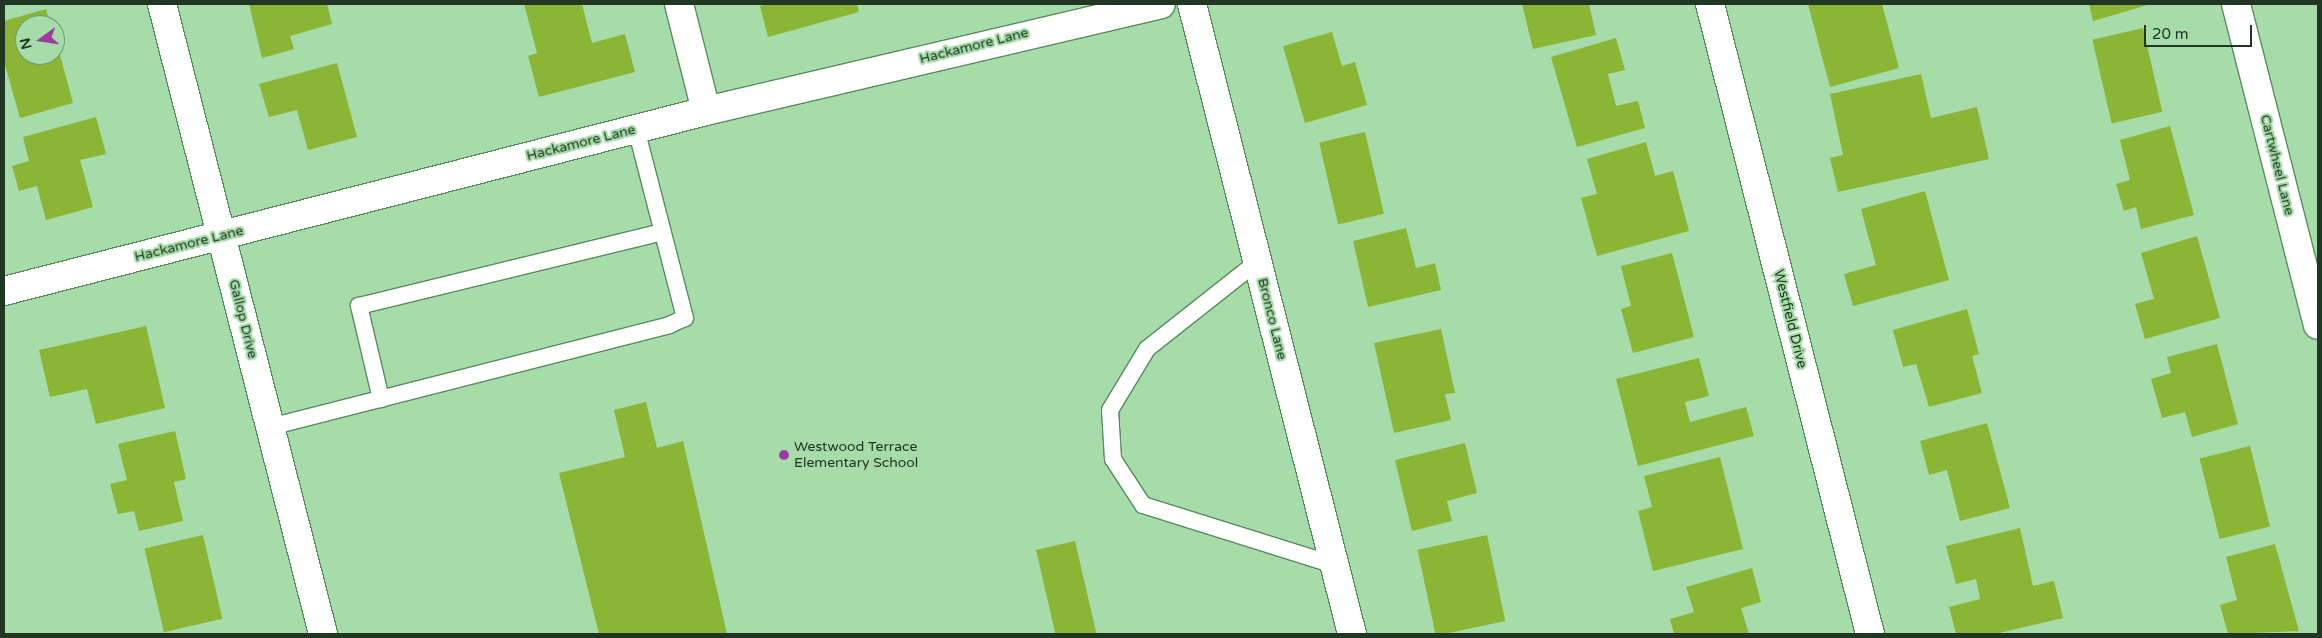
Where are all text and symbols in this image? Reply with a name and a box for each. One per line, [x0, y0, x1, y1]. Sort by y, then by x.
north arrow [15, 15, 65, 65]
scale bar [2147, 15, 2254, 47]
street label: Hackamore Lane [918, 24, 1030, 68]
text: 20 m [2152, 25, 2189, 43]
text: N [16, 36, 36, 51]
street label: Cartwheel Lane [2256, 113, 2298, 217]
street label: Hackamore Lane [525, 121, 637, 165]
street label: Hackamore Lane [133, 222, 245, 266]
street label: Westfield Drive [1770, 268, 1810, 370]
street label: Bronco Lane [1254, 276, 1290, 362]
street label: Gallop Drive [225, 278, 261, 360]
place label: Westwood Terrace Elementary School [794, 439, 918, 472]
marker: Westwood Terrace Elementary School [778, 449, 790, 461]

